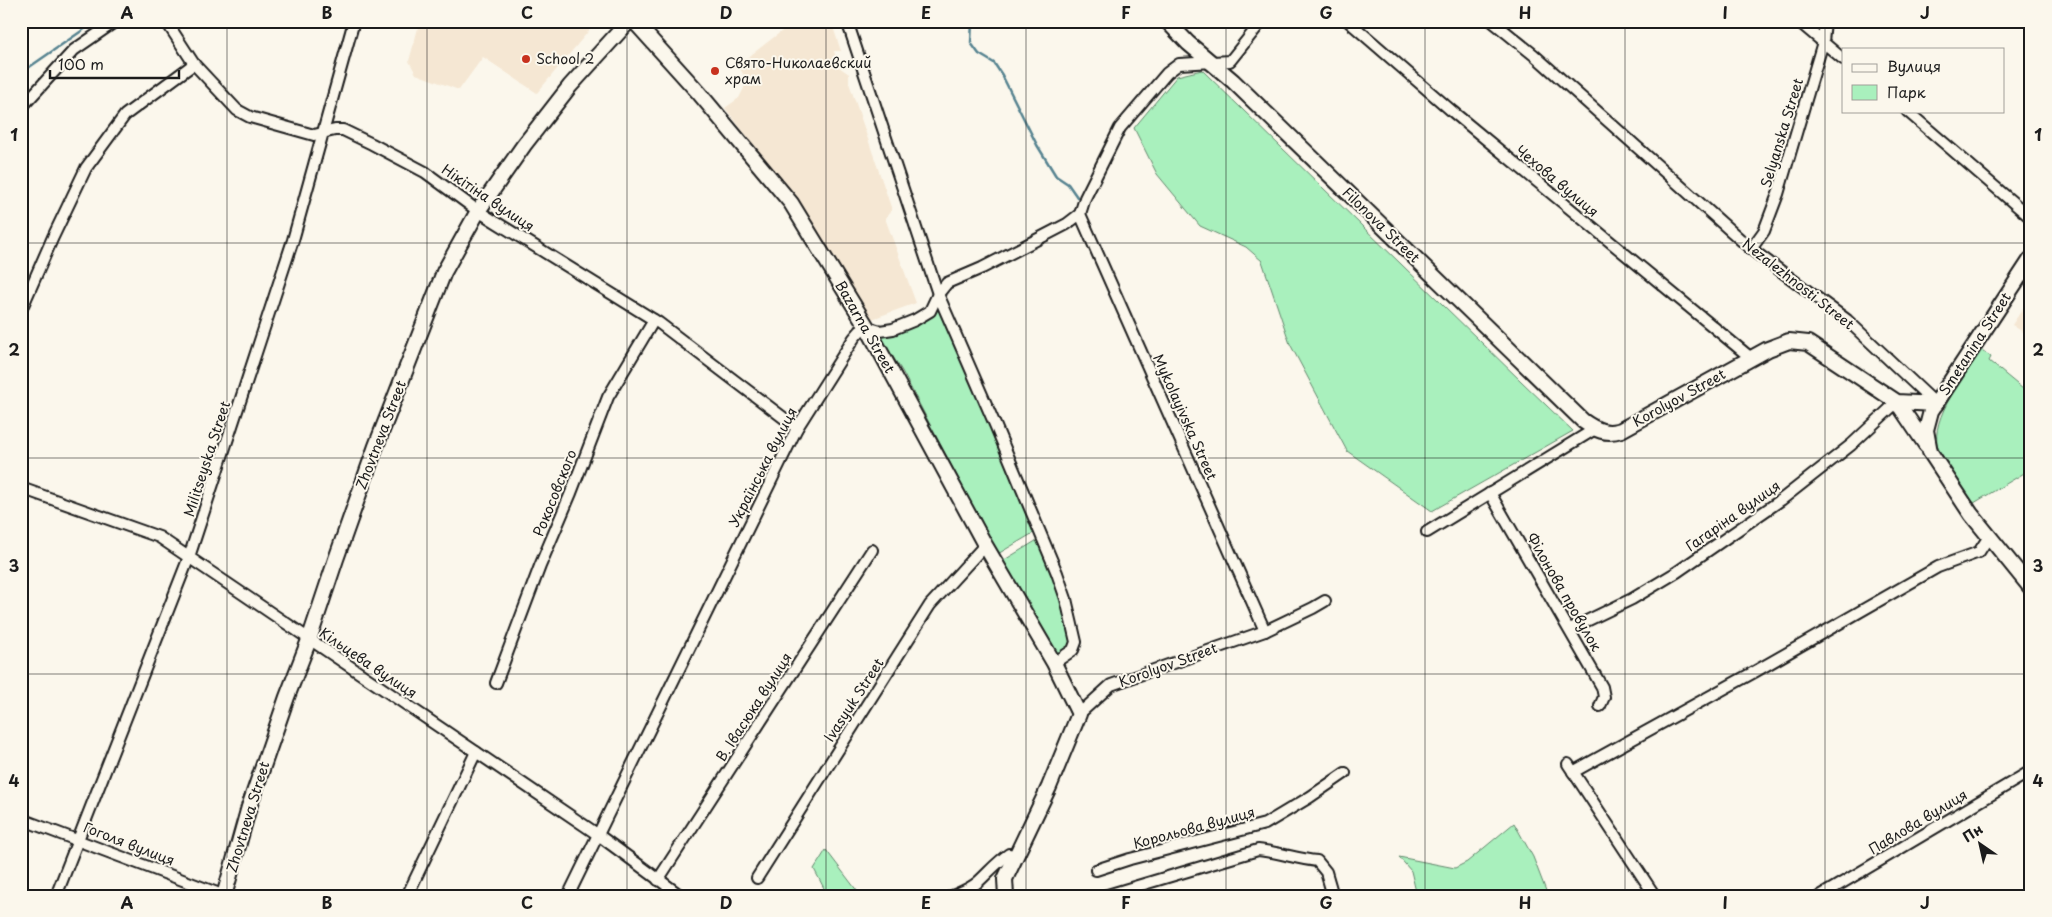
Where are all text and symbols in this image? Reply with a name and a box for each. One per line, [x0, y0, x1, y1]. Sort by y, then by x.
text: A [121, 0, 134, 24]
text: B [322, 0, 333, 24]
text: C [521, 0, 533, 24]
text: D [720, 0, 732, 24]
text: E [921, 0, 931, 24]
text: F [1121, 0, 1131, 24]
text: G [1319, 0, 1333, 24]
text: H [1519, 0, 1531, 24]
text: I [1722, 0, 1728, 24]
text: J [1920, 0, 1930, 24]
scale bar [50, 48, 179, 80]
place label: School 2 [536, 48, 594, 69]
legend [1842, 48, 2004, 112]
text: 100 m [58, 52, 104, 75]
place label: Свято-Николаевский храм [725, 52, 872, 89]
marker: School 2 [520, 53, 532, 65]
text: Вулиця [1887, 54, 1941, 77]
marker: Свято-Николаевский храм [709, 65, 721, 77]
street label: Selyanska Street [1755, 76, 1808, 190]
text: Парк [1887, 80, 1926, 103]
text: 1 [10, 122, 18, 146]
text: 1 [2034, 122, 2042, 146]
street label: Чехова вулиця [1511, 140, 1603, 222]
street label: Нікітіна вулиця [438, 159, 539, 236]
street label: Filonova Street [1338, 182, 1425, 268]
street label: Nezalezhnosti Street [1738, 233, 1859, 334]
street label: Bazarna Street [830, 276, 901, 377]
street label: Smetanina Street [1933, 288, 2016, 400]
text: 2 [8, 337, 20, 361]
text: 2 [2032, 337, 2044, 361]
street label: Mykolayivska Street [1148, 351, 1223, 483]
street label: Korolyov Street [1628, 363, 1729, 432]
street label: Zhovtneva Street [350, 377, 411, 492]
street label: Militseyska Street [178, 398, 235, 519]
street label: Українська вулиця [723, 403, 802, 530]
street label: Рокосовского [528, 446, 582, 540]
street label: Гагаріна вулиця [1681, 475, 1784, 556]
street label: Філонова провулок [1522, 529, 1607, 655]
text: 3 [9, 553, 19, 577]
text: 3 [2033, 553, 2043, 577]
street label: Кільцева вулиця [315, 622, 421, 703]
street label: Korolyov Street [1116, 637, 1220, 692]
street label: В. Івасюка вулиця [711, 648, 797, 765]
street label: Ivasyuk Street [819, 654, 889, 746]
street label: Zhovtneva Street [221, 758, 274, 875]
text: 4 [9, 768, 20, 792]
text: 4 [2033, 768, 2044, 792]
street label: Павлова вулиця [1865, 784, 1971, 859]
street label: Корольова вулиця [1131, 801, 1257, 854]
street label: Гоголя вулиця [80, 816, 178, 871]
text: Пн [1958, 818, 1987, 847]
north arrow [1954, 820, 2004, 870]
text: A [121, 890, 134, 914]
text: B [322, 890, 333, 914]
text: C [521, 890, 533, 914]
text: D [720, 890, 732, 914]
text: E [921, 890, 931, 914]
text: F [1121, 890, 1131, 914]
text: G [1319, 890, 1333, 914]
text: H [1519, 890, 1531, 914]
text: I [1722, 890, 1728, 914]
text: J [1920, 890, 1930, 914]

